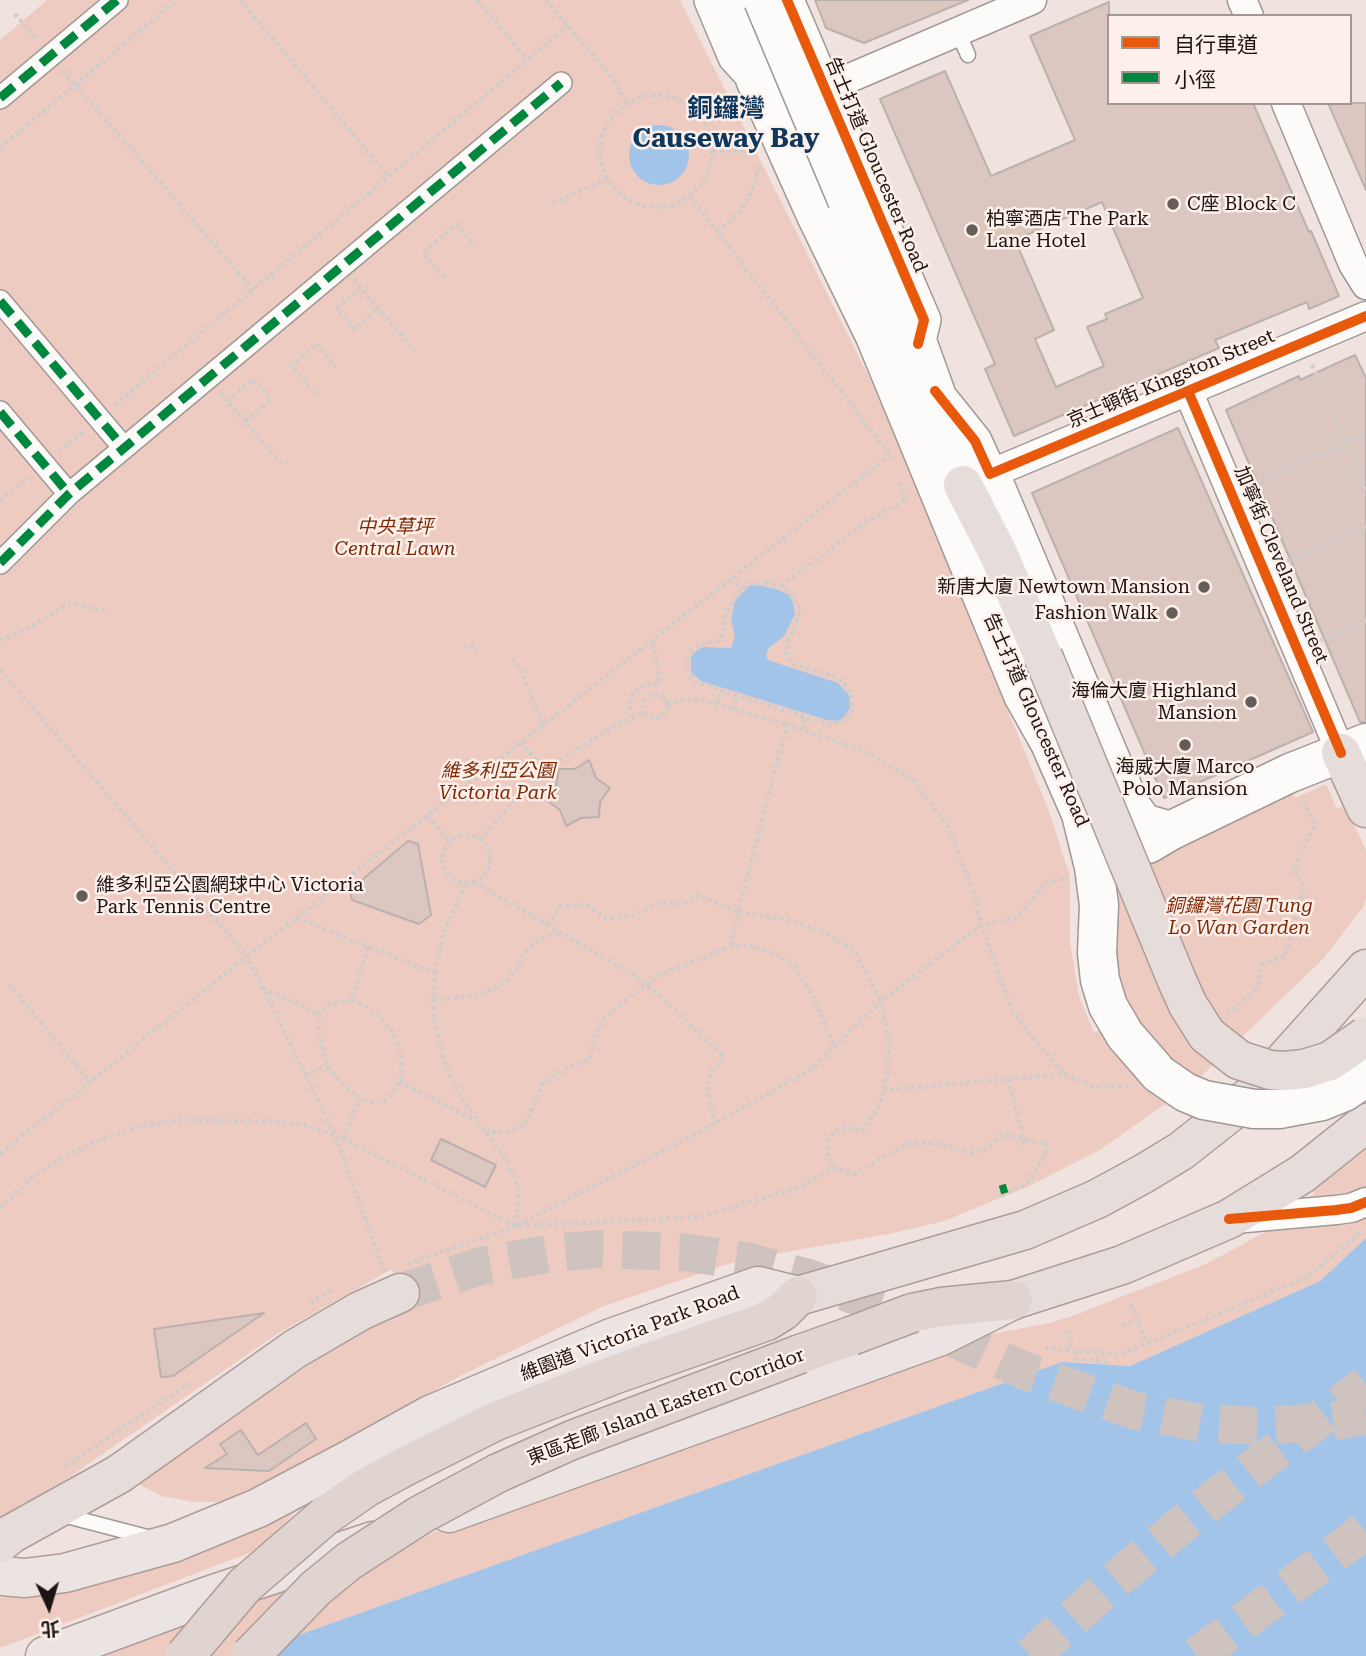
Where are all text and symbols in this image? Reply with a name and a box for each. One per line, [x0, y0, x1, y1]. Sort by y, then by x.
legend [1107, 14, 1352, 105]
text: 自行車道 [1174, 33, 1258, 57]
street label: 告士打道 Gloucester Road [820, 54, 932, 276]
text: 小徑 [1174, 68, 1216, 92]
district label: 銅鑼灣 Causeway Bay [633, 93, 819, 154]
place label: C座 Block C [1187, 193, 1296, 215]
marker: C座 Block C [1165, 196, 1181, 212]
place label: 柏寧酒店 The Park Lane Hotel [986, 208, 1149, 252]
marker: 柏寧酒店 The Park Lane Hotel [964, 222, 980, 238]
street label: 京士頓街 Kingston Street [1064, 325, 1278, 433]
street label: 加寧街 Cleveland Street [1229, 463, 1333, 667]
park label: 中央草坪 Central Lawn [334, 516, 456, 560]
place label: 新唐大廈 Newtown Mansion [937, 576, 1190, 598]
marker: 新唐大廈 Newtown Mansion [1196, 579, 1212, 595]
place label: Fashion Walk [1034, 602, 1158, 624]
marker: Fashion Walk [1164, 605, 1180, 621]
street label: 告士打道 Gloucester Road [978, 610, 1094, 830]
place label: 海倫大廈 Highland Mansion [1071, 680, 1237, 724]
marker: 海倫大廈 Highland Mansion [1243, 694, 1259, 710]
marker: 海威大廈 Marco Polo Mansion [1177, 737, 1193, 753]
place label: 海威大廈 Marco Polo Mansion [1116, 756, 1254, 800]
park label: 維多利亞公園 Victoria Park [439, 760, 557, 804]
place label: 維多利亞公園網球中心 Victoria Park Tennis Centre [96, 874, 364, 918]
marker: 維多利亞公園網球中心 Victoria Park Tennis Centre [74, 888, 90, 904]
park label: 銅鑼灣花園 Tung Lo Wan Garden [1165, 895, 1313, 939]
street label: 維園道 Victoria Park Road [517, 1282, 743, 1386]
street label: 東區走廊 Island Eastern Corridor [524, 1344, 808, 1470]
north arrow [14, 1572, 84, 1642]
text: 北 [40, 1616, 61, 1641]

